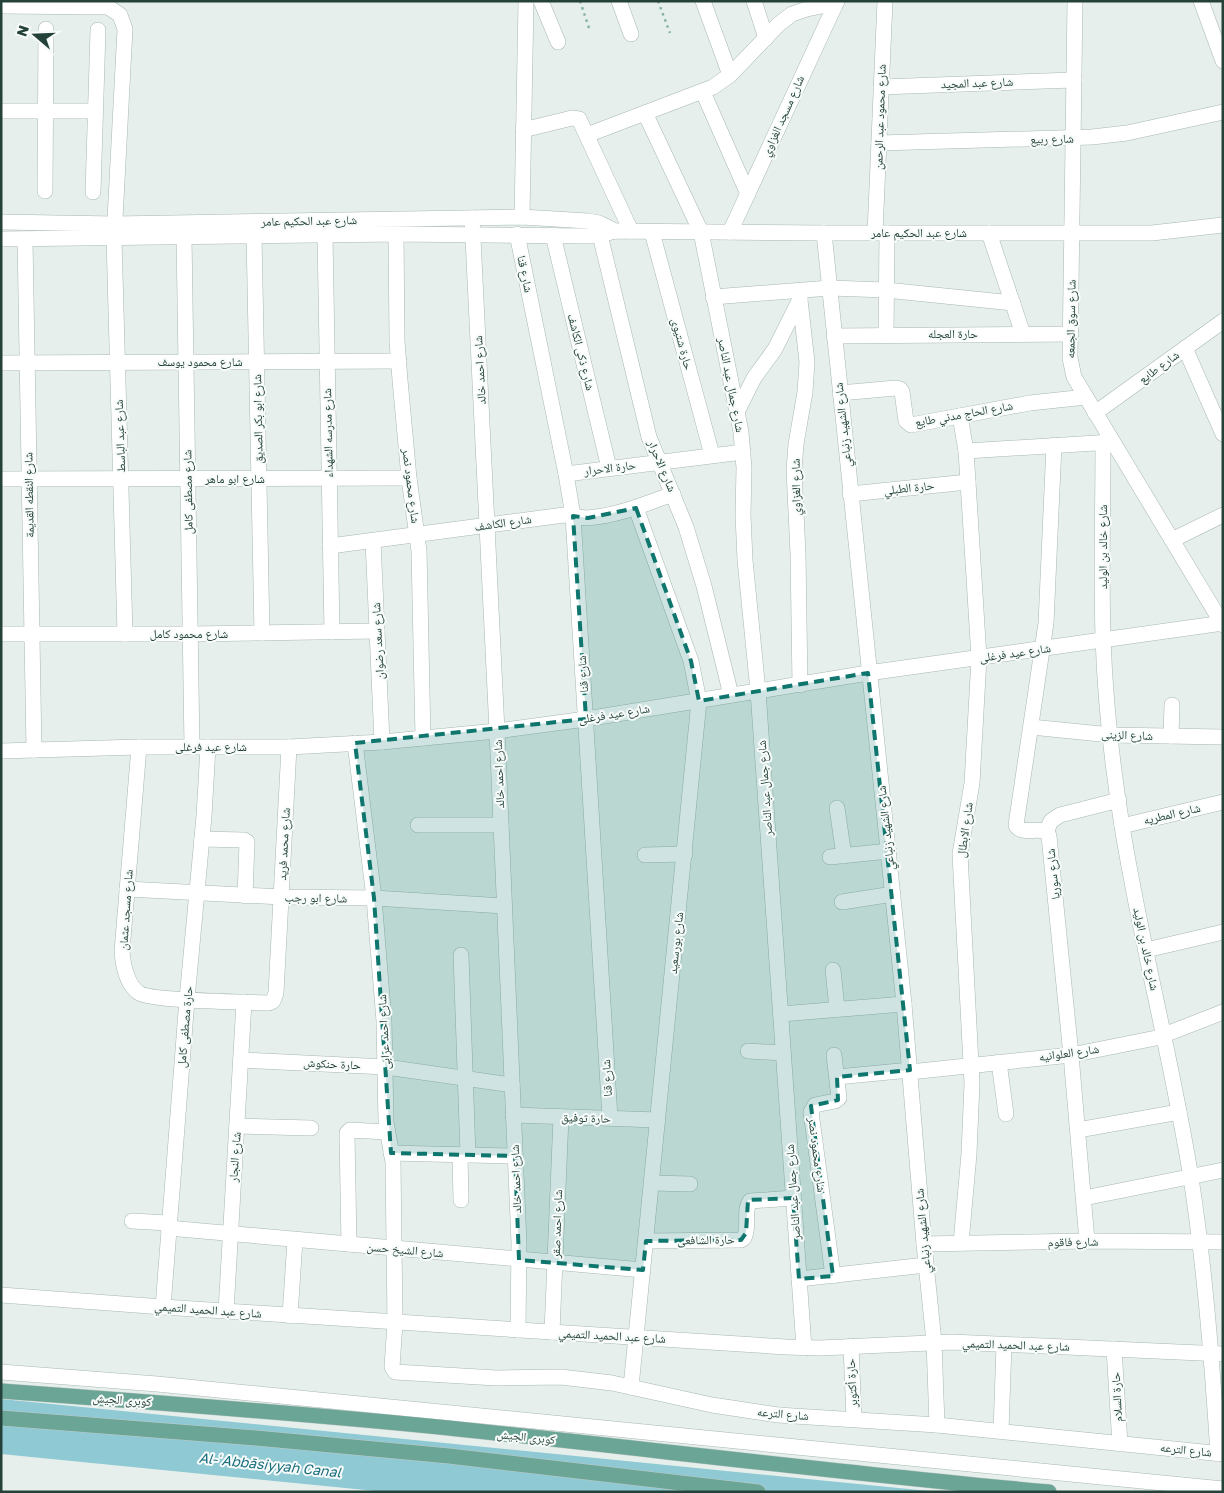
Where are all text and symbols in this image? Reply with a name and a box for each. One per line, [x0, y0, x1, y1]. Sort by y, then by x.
north arrow [10, 10, 60, 60]
text: N [12, 23, 32, 38]
street label: شارع محمود عبد الرحمن [870, 64, 890, 170]
street label: شارع مسجد الغزاوي [758, 73, 810, 160]
street label: شارع عبد المجيد [941, 74, 1014, 92]
street label: شارع ربيع [1030, 131, 1074, 147]
street label: شارع عبد الحكيم عامر [260, 212, 357, 230]
street label: شارع عبد الحكيم عامر [870, 225, 967, 241]
street label: شارع قنا [513, 254, 537, 294]
street label: شارع سوق الجمعه [1062, 279, 1080, 359]
street label: شارع ذكى الكاشف [564, 312, 598, 392]
street label: حارة شتيوى [668, 316, 697, 372]
street label: حارة العجله [928, 326, 978, 341]
street label: شارع احمد خالد [470, 335, 490, 405]
street label: شارع جمال عبد الناصر [714, 335, 748, 434]
street label: شارع طايع [1135, 347, 1183, 387]
street label: شارع محمود يوسف [157, 354, 243, 370]
street label: شارع ابو بكر الصديق [249, 374, 267, 464]
street label: شارع الشهيد زنباعي [831, 381, 857, 468]
street label: شارع مدرسه الشهداء [319, 388, 337, 478]
street label: شارع الحاج مدني طايع [914, 397, 1015, 433]
street label: شارع عبد الباسط [111, 399, 129, 473]
street label: شارع الاحرار [644, 437, 680, 494]
street label: شارع محمود نصر [398, 447, 424, 524]
street label: شارع مصطفى كامل [179, 449, 197, 534]
street label: شارع النقطه القديمة [20, 452, 38, 538]
street label: حارة الاحرار [582, 457, 637, 478]
street label: شارع الغزاوي [788, 458, 807, 516]
street label: شارع ابو ماهر [204, 471, 265, 487]
street label: حارة الطبلي [883, 477, 936, 501]
street label: شارع خالد بن الوليد [1095, 505, 1111, 589]
street label: شارع الكاشف [473, 511, 533, 535]
street label: شارع سعد رضوان [368, 602, 388, 680]
street label: شارع محمود كامل [150, 626, 228, 642]
street label: شارع عيد فرغلى [978, 640, 1052, 666]
street label: شارع قنا [574, 655, 592, 693]
street label: شارع عيد فرغلى [577, 700, 651, 728]
street label: شارع الزينى [1101, 726, 1153, 744]
street label: شارع عيد فرغلى [175, 739, 247, 755]
street label: شارع احمد خالد [490, 739, 508, 809]
street label: شارع جمال عبد الناصر [754, 739, 776, 837]
street label: شارع الشهيد زنباعي [874, 784, 900, 871]
street label: شارع المطريه [1142, 800, 1202, 828]
street label: شارع الابطال [953, 801, 977, 859]
street label: شارع محمد فريد [274, 807, 294, 881]
street label: شارع سوريا [1042, 848, 1064, 900]
street label: شارع مسجد عثمان [115, 869, 137, 951]
street label: شارع ابو رجب [285, 889, 348, 907]
street label: شارع خالد بن الوليد [1129, 906, 1163, 992]
street label: شارع بورسعيد [665, 911, 687, 975]
street label: حارة مصطفى كامل [173, 985, 196, 1068]
street label: شارع احمد عرابى [374, 994, 394, 1070]
street label: شارع العلوانيه [1038, 1041, 1100, 1065]
street label: حارة حنكوش [303, 1055, 362, 1073]
street label: شارع قنا [598, 1059, 616, 1097]
street label: حارة توفيق [561, 1109, 612, 1126]
street label: شارع محمود نصر [804, 1116, 830, 1193]
street label: شارع النجار [225, 1131, 245, 1184]
street label: شارع جمال عبد الناصر [782, 1143, 804, 1241]
street label: شارع احمد خالد [507, 1144, 525, 1214]
street label: شارع الشهيد زنباعي [911, 1187, 937, 1274]
street label: شارع احمد صقر [548, 1189, 566, 1260]
street label: حارة الشافعى [677, 1231, 735, 1248]
street label: شارع فاقوم [1048, 1234, 1098, 1250]
street label: شارع الشيخ حسن [366, 1239, 444, 1261]
street label: شارع عبد الحميد التميمي [154, 1298, 262, 1324]
street label: شارع عبد الحميد التميمي [558, 1325, 666, 1349]
street label: شارع عبد الحميد التميمي [962, 1335, 1070, 1357]
street label: حارة أكتوبر [843, 1358, 861, 1409]
street label: حارة السلام [1108, 1371, 1126, 1422]
street label: كوبرى الجيش [92, 1390, 152, 1409]
street label: شارع الترعه [756, 1404, 810, 1424]
street label: كوبرى الجيش [496, 1426, 556, 1447]
street label: شارع الترعه [1159, 1439, 1213, 1461]
water label: Al-ʿAbbāsiyyah Canal [198, 1449, 342, 1480]

